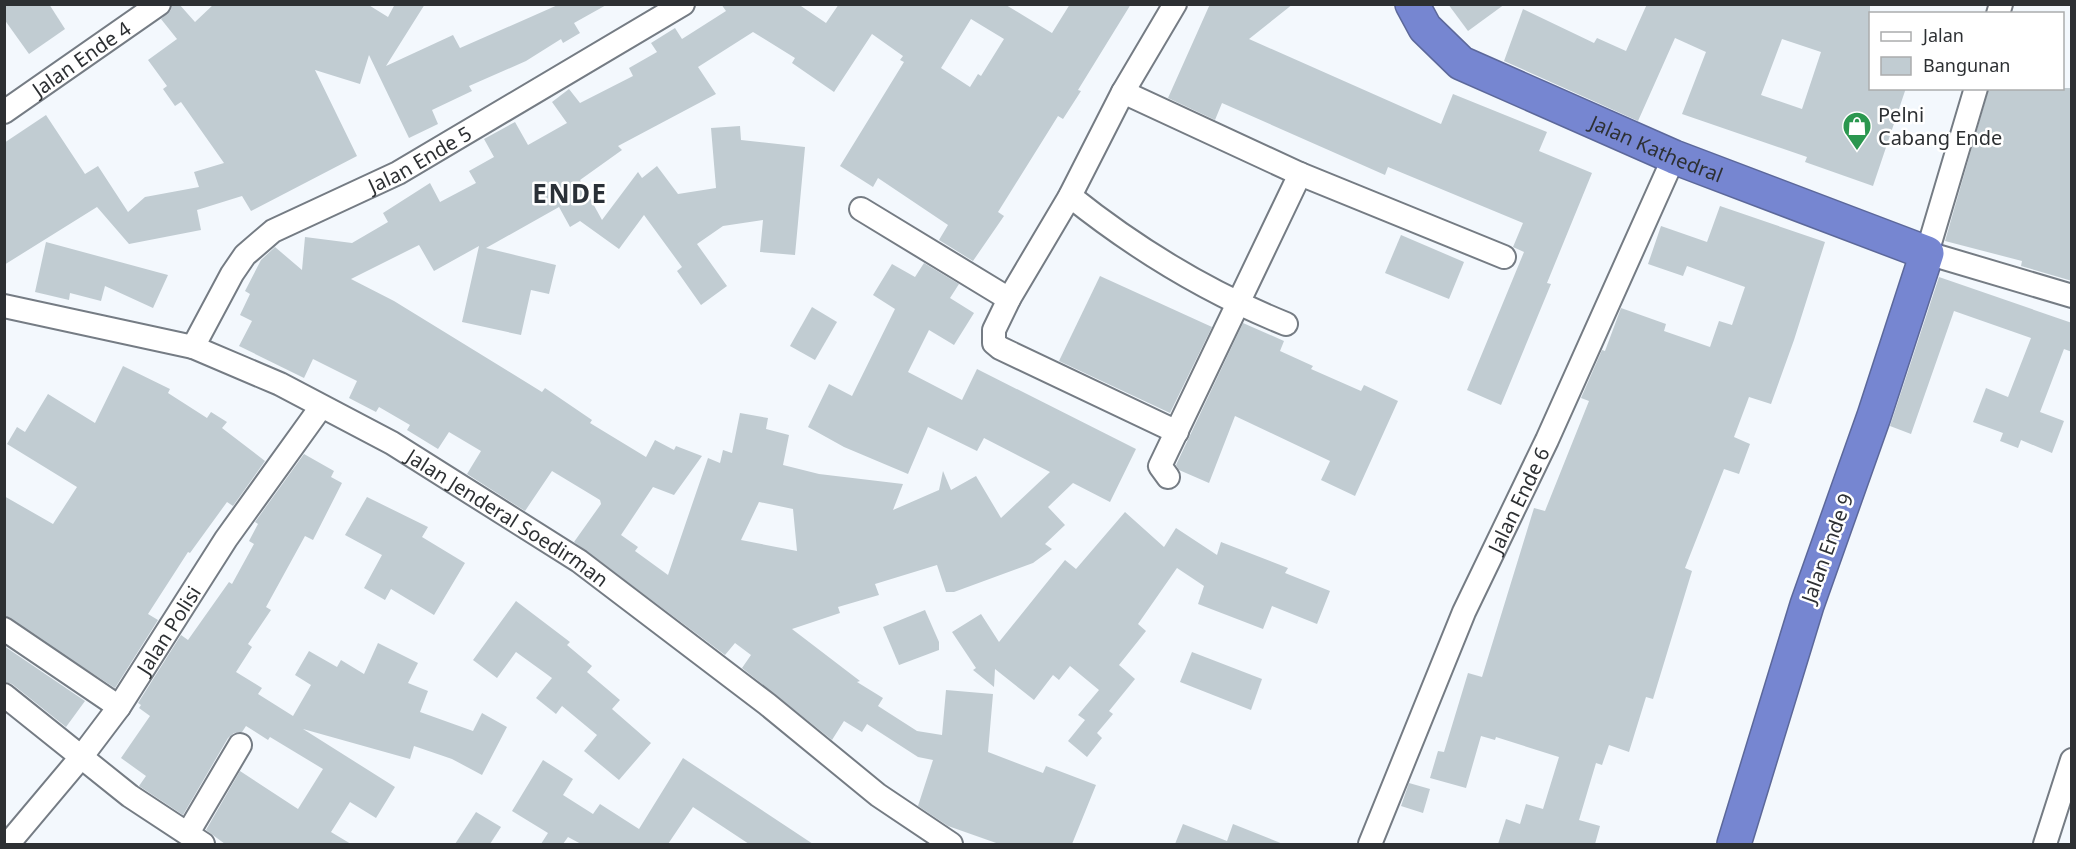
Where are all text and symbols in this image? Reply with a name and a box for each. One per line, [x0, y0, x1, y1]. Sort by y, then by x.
legend [1869, 12, 2064, 90]
street label: Jalan Ende 4 [25, 14, 136, 103]
text: Jalan [1921, 23, 1964, 47]
text: Bangunan [1923, 53, 2010, 77]
place label: Pelni Cabang Ende [1878, 101, 2002, 151]
street label: Jalan Kathedral [1584, 107, 1727, 188]
shop icon: Pelni Cabang Ende [1841, 110, 1873, 152]
street label: Jalan Ende 5 [362, 119, 476, 199]
district label: ENDE [532, 175, 608, 211]
street label: Jalan Jenderal Soedirman [400, 441, 614, 592]
street label: Jalan Ende 6 [1480, 442, 1555, 559]
street label: Jalan Ende 9 [1794, 490, 1859, 608]
street label: Jalan Polisi [129, 580, 206, 681]

